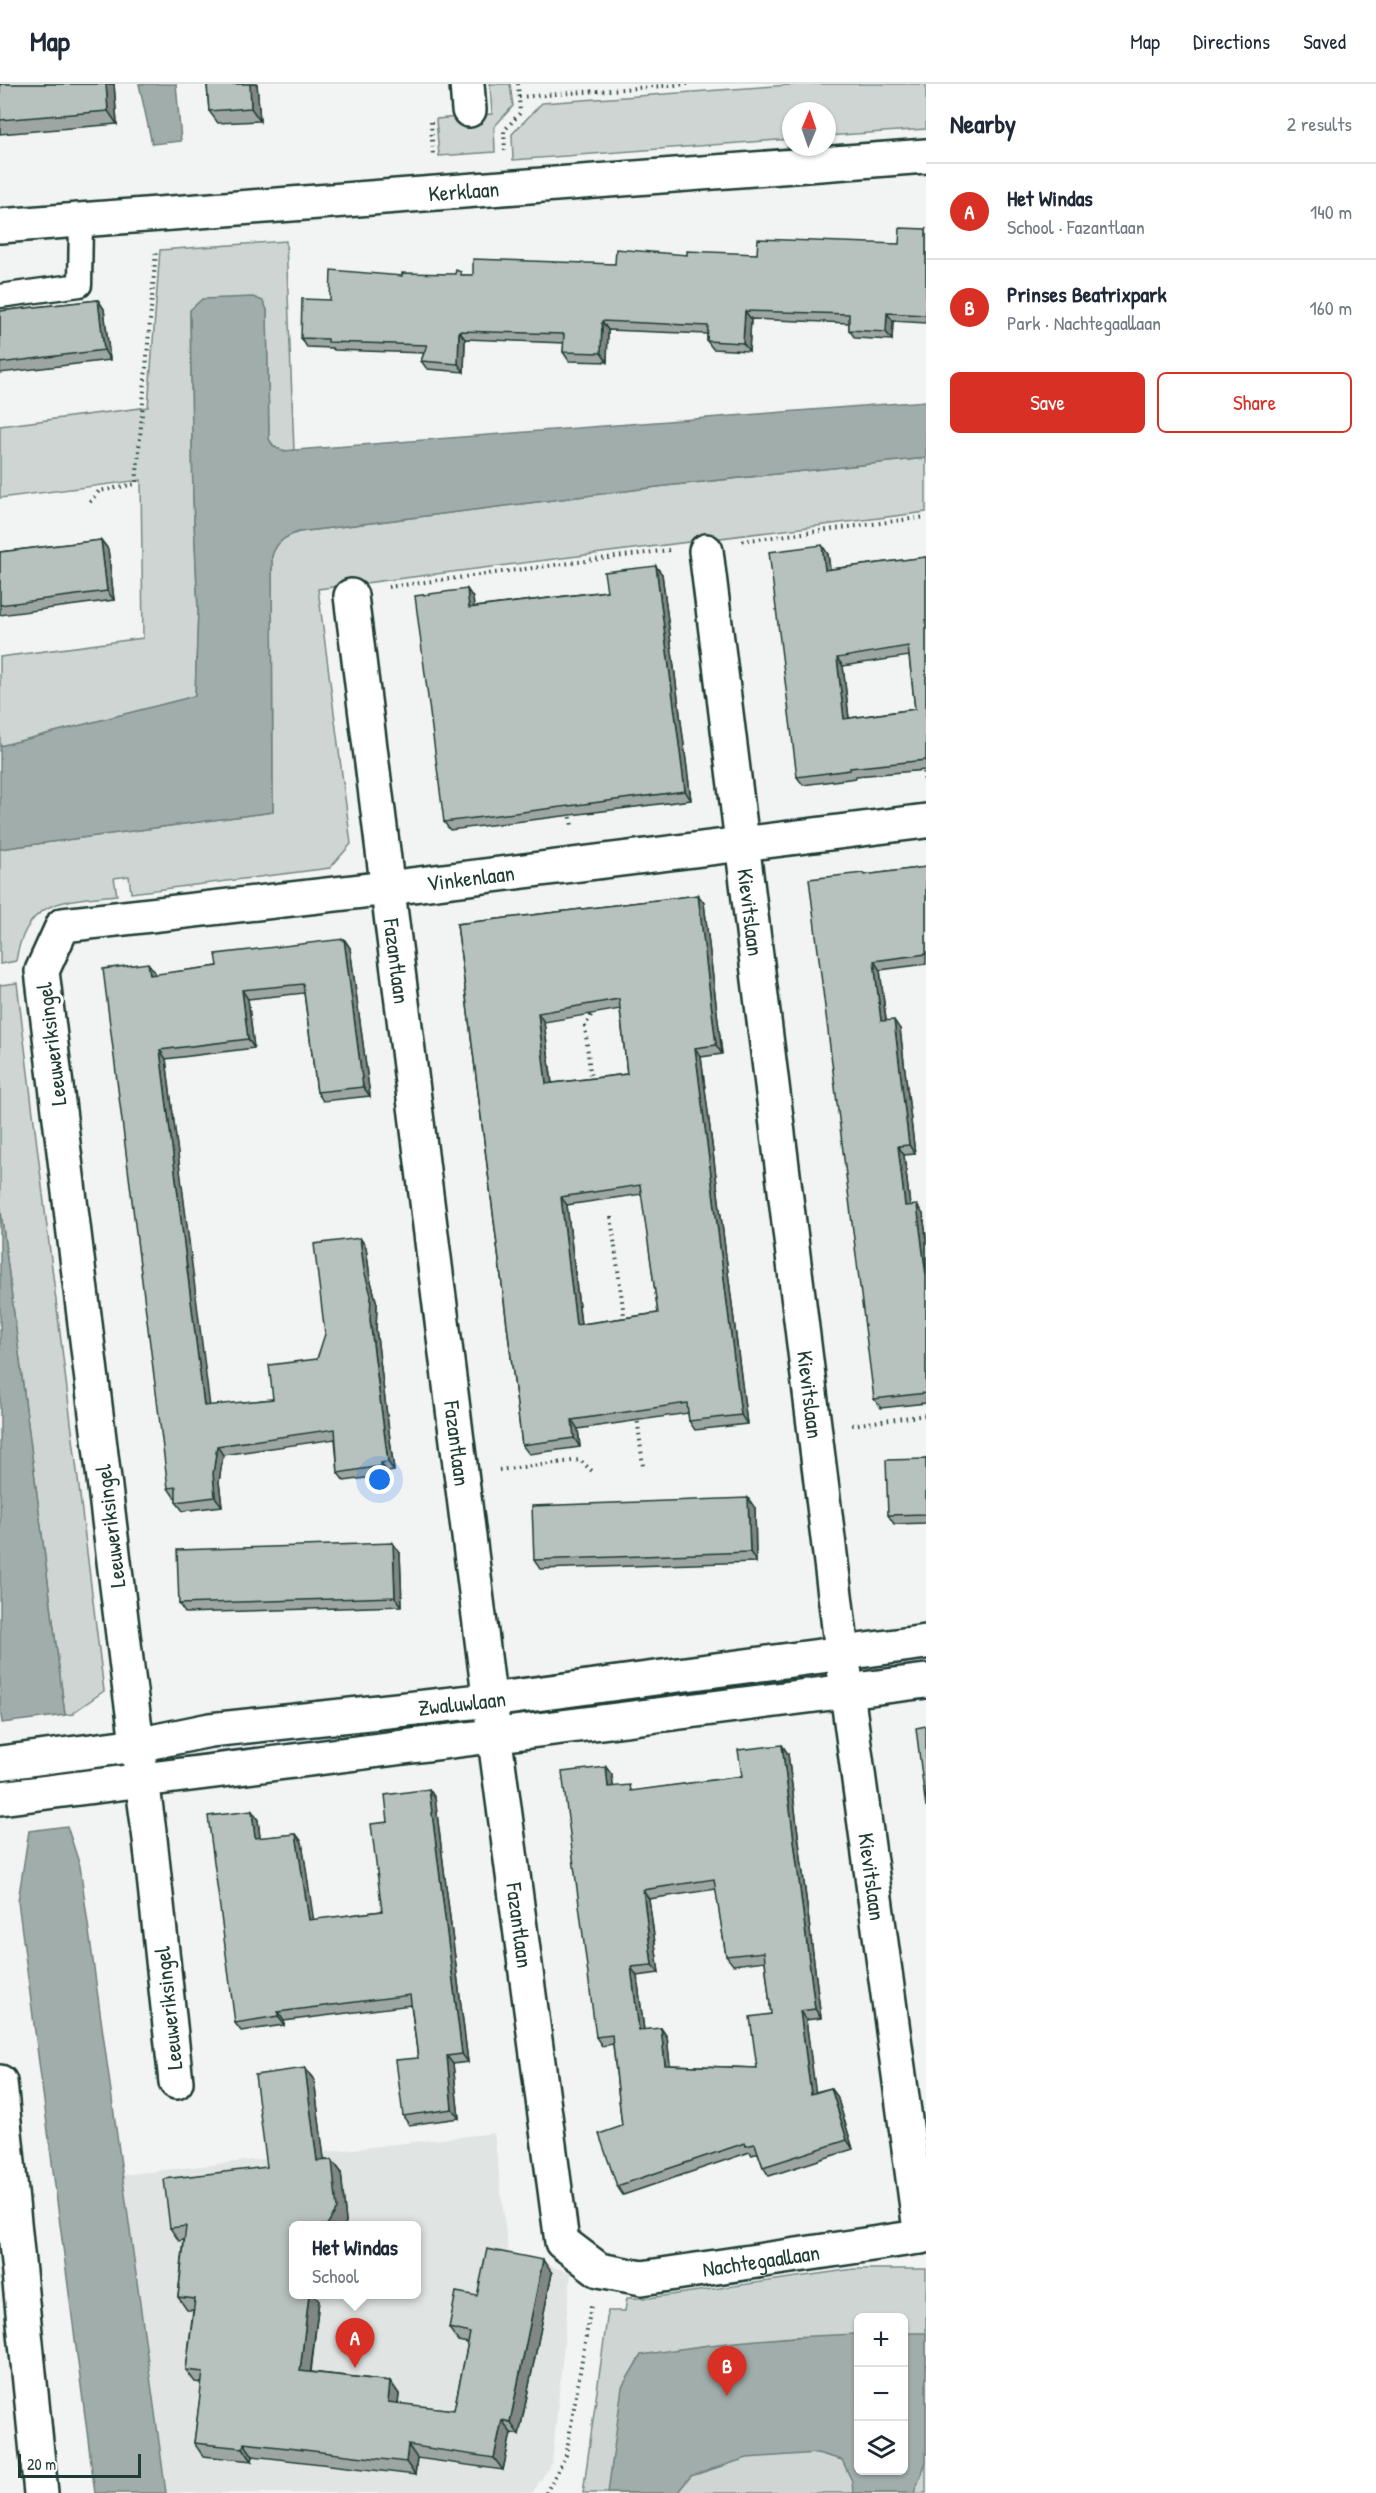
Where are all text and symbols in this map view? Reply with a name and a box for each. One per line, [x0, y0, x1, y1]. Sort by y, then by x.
text: Map [30, 22, 70, 60]
text: Map [1130, 27, 1160, 56]
text: Directions [1193, 27, 1270, 56]
text: Saved [1303, 27, 1346, 56]
north arrow [782, 102, 836, 156]
text: Nearby [950, 106, 1016, 141]
text: 2 results [1287, 110, 1352, 137]
street label: Kerklaan [427, 173, 500, 209]
text: Het Windas [1007, 183, 1093, 213]
text: A [965, 198, 974, 225]
text: 140 m [1310, 198, 1352, 225]
text: School · Fazantlaan [1007, 213, 1145, 240]
text: Prinses Beatrixpark [1007, 279, 1167, 309]
text: B [964, 294, 975, 321]
text: 160 m [1310, 294, 1352, 321]
text: Park · Nachtegaallaan [1007, 309, 1161, 336]
button: Save [950, 372, 1145, 433]
button: Share [1157, 372, 1352, 433]
street label: Vinkenlaan [425, 857, 516, 898]
street label: Kievitslaan [730, 867, 771, 958]
street label: Fazantlaan [376, 916, 417, 1005]
street label: Leeuweriksingel [29, 981, 73, 1107]
street label: Kievitslaan [790, 1349, 831, 1440]
street label: Fazantlaan [437, 1398, 478, 1488]
street label: Leeuweriksingel [88, 1463, 132, 1589]
your location [365, 1465, 394, 1494]
street label: Zwaluwlaan [417, 1683, 507, 1723]
street label: Kievitslaan [851, 1831, 893, 1922]
street label: Fazantlaan [499, 1880, 540, 1970]
street label: Leeuweriksingel [147, 1945, 189, 2071]
popup [289, 2221, 421, 2299]
text: Het Windas [312, 2232, 398, 2262]
street label: Nachtegaallaan [700, 2237, 822, 2284]
text: School [312, 2262, 359, 2289]
map controls [854, 2313, 908, 2475]
button: + [854, 2313, 908, 2367]
pin: A [336, 2318, 374, 2368]
pin: B [708, 2346, 746, 2396]
button: − [854, 2367, 908, 2421]
button: layers [854, 2421, 908, 2475]
scale bar [18, 2451, 141, 2478]
text: 20 m [27, 2453, 56, 2475]

